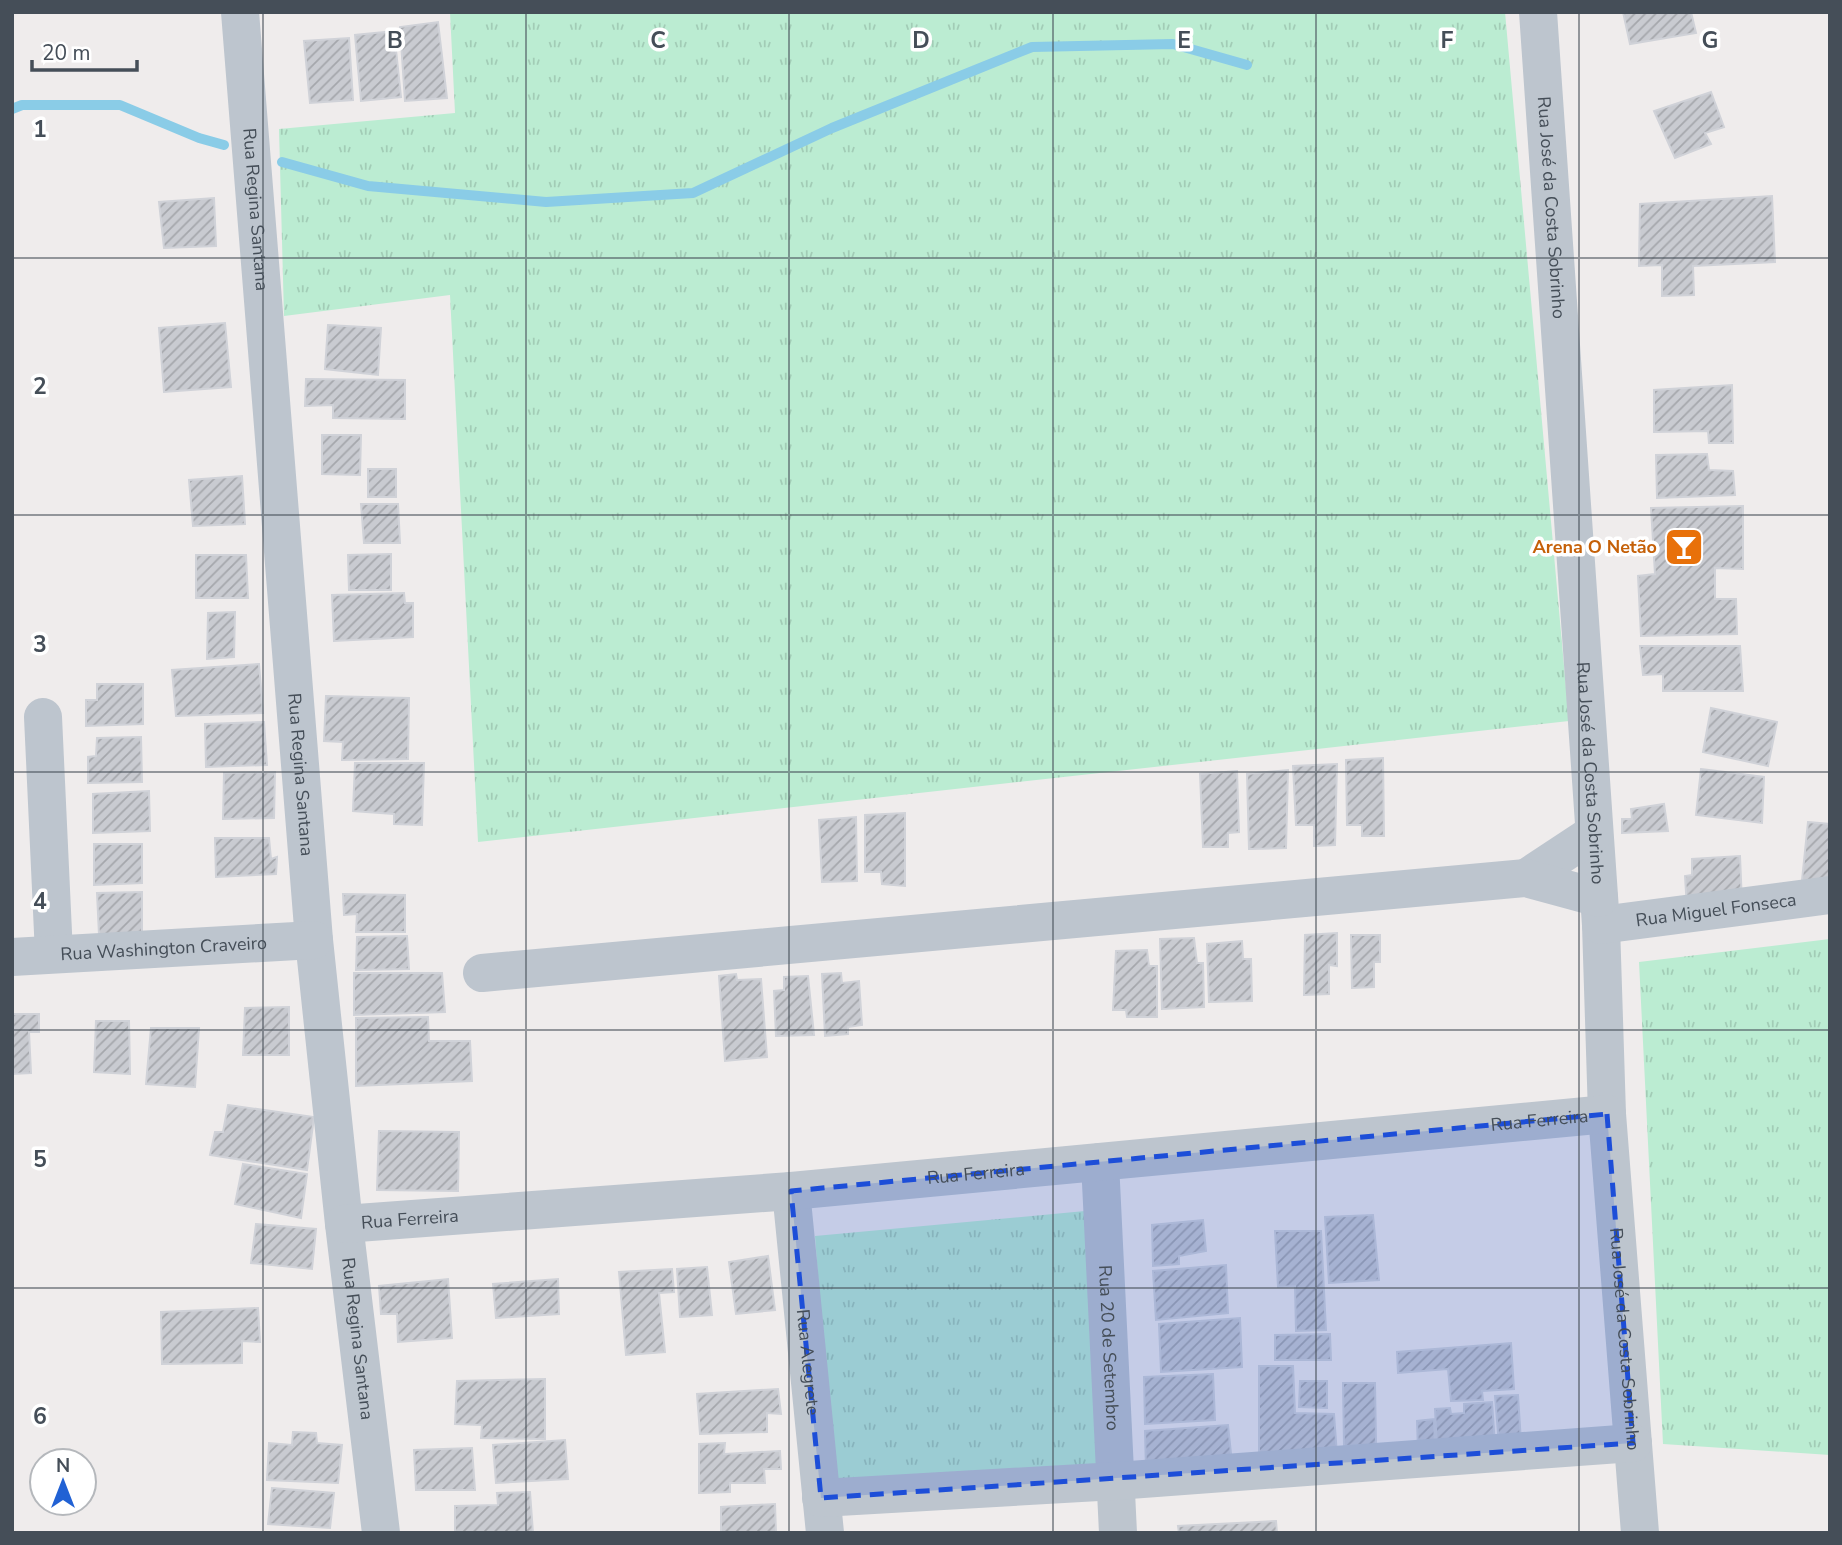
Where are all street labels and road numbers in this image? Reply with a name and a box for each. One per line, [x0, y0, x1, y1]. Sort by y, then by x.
street label: Rua José da Costa Sobrinho [1532, 95, 1571, 320]
street label: Rua Regina Santana [237, 127, 274, 292]
street label: Rua José da Costa Sobrinho [1571, 661, 1610, 885]
street label: Rua Regina Santana [282, 692, 319, 857]
street label: Rua Miguel Fonseca [1634, 888, 1798, 932]
street label: Rua Washington Craveiro [60, 931, 268, 966]
street label: Rua Ferreira [1490, 1104, 1589, 1137]
street label: Rua Ferreira [926, 1157, 1026, 1190]
street label: Rua Ferreira [360, 1204, 460, 1235]
street label: Rua José da Costa Sobrinho [1604, 1227, 1645, 1451]
street label: Rua Regina Santana [336, 1256, 379, 1421]
street label: Rua 20 de Setembro [1093, 1264, 1125, 1431]
street label: Rua Alegrete [791, 1308, 825, 1416]

